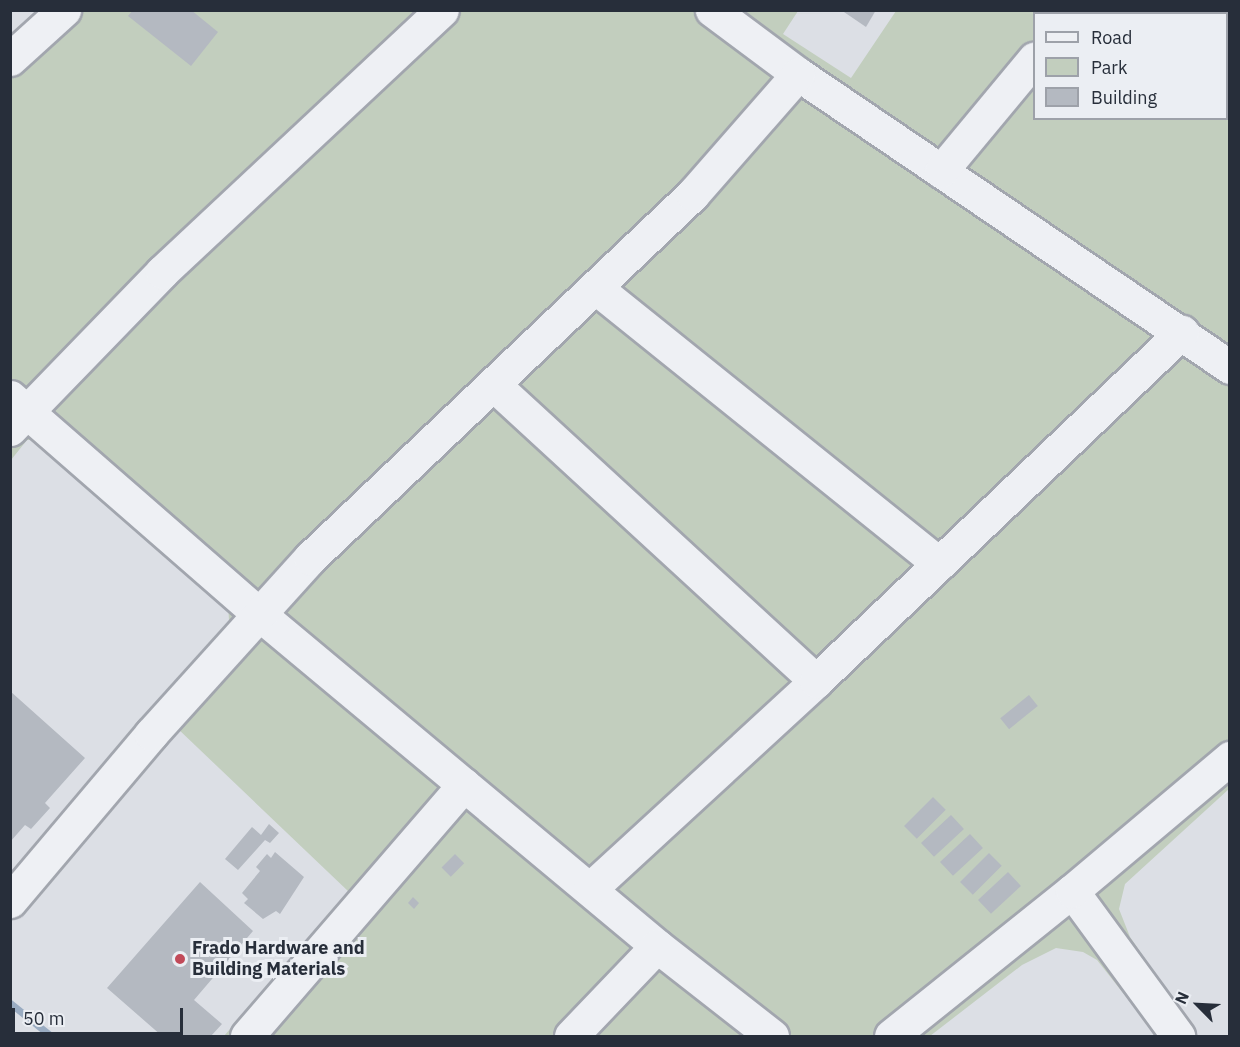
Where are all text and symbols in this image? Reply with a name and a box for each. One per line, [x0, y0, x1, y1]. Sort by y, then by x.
legend [1033, 12, 1228, 120]
text: Road [1091, 26, 1132, 49]
text: Park [1091, 56, 1127, 79]
text: Building [1091, 86, 1157, 109]
place label: Frado Hardware and Building Materials [192, 938, 365, 980]
marker: Frado Hardware and Building Materials [173, 952, 187, 966]
north arrow [1168, 975, 1228, 1035]
text: N [1170, 988, 1193, 1007]
scale bar [15, 996, 186, 1034]
text: 50 m [23, 1007, 65, 1030]

